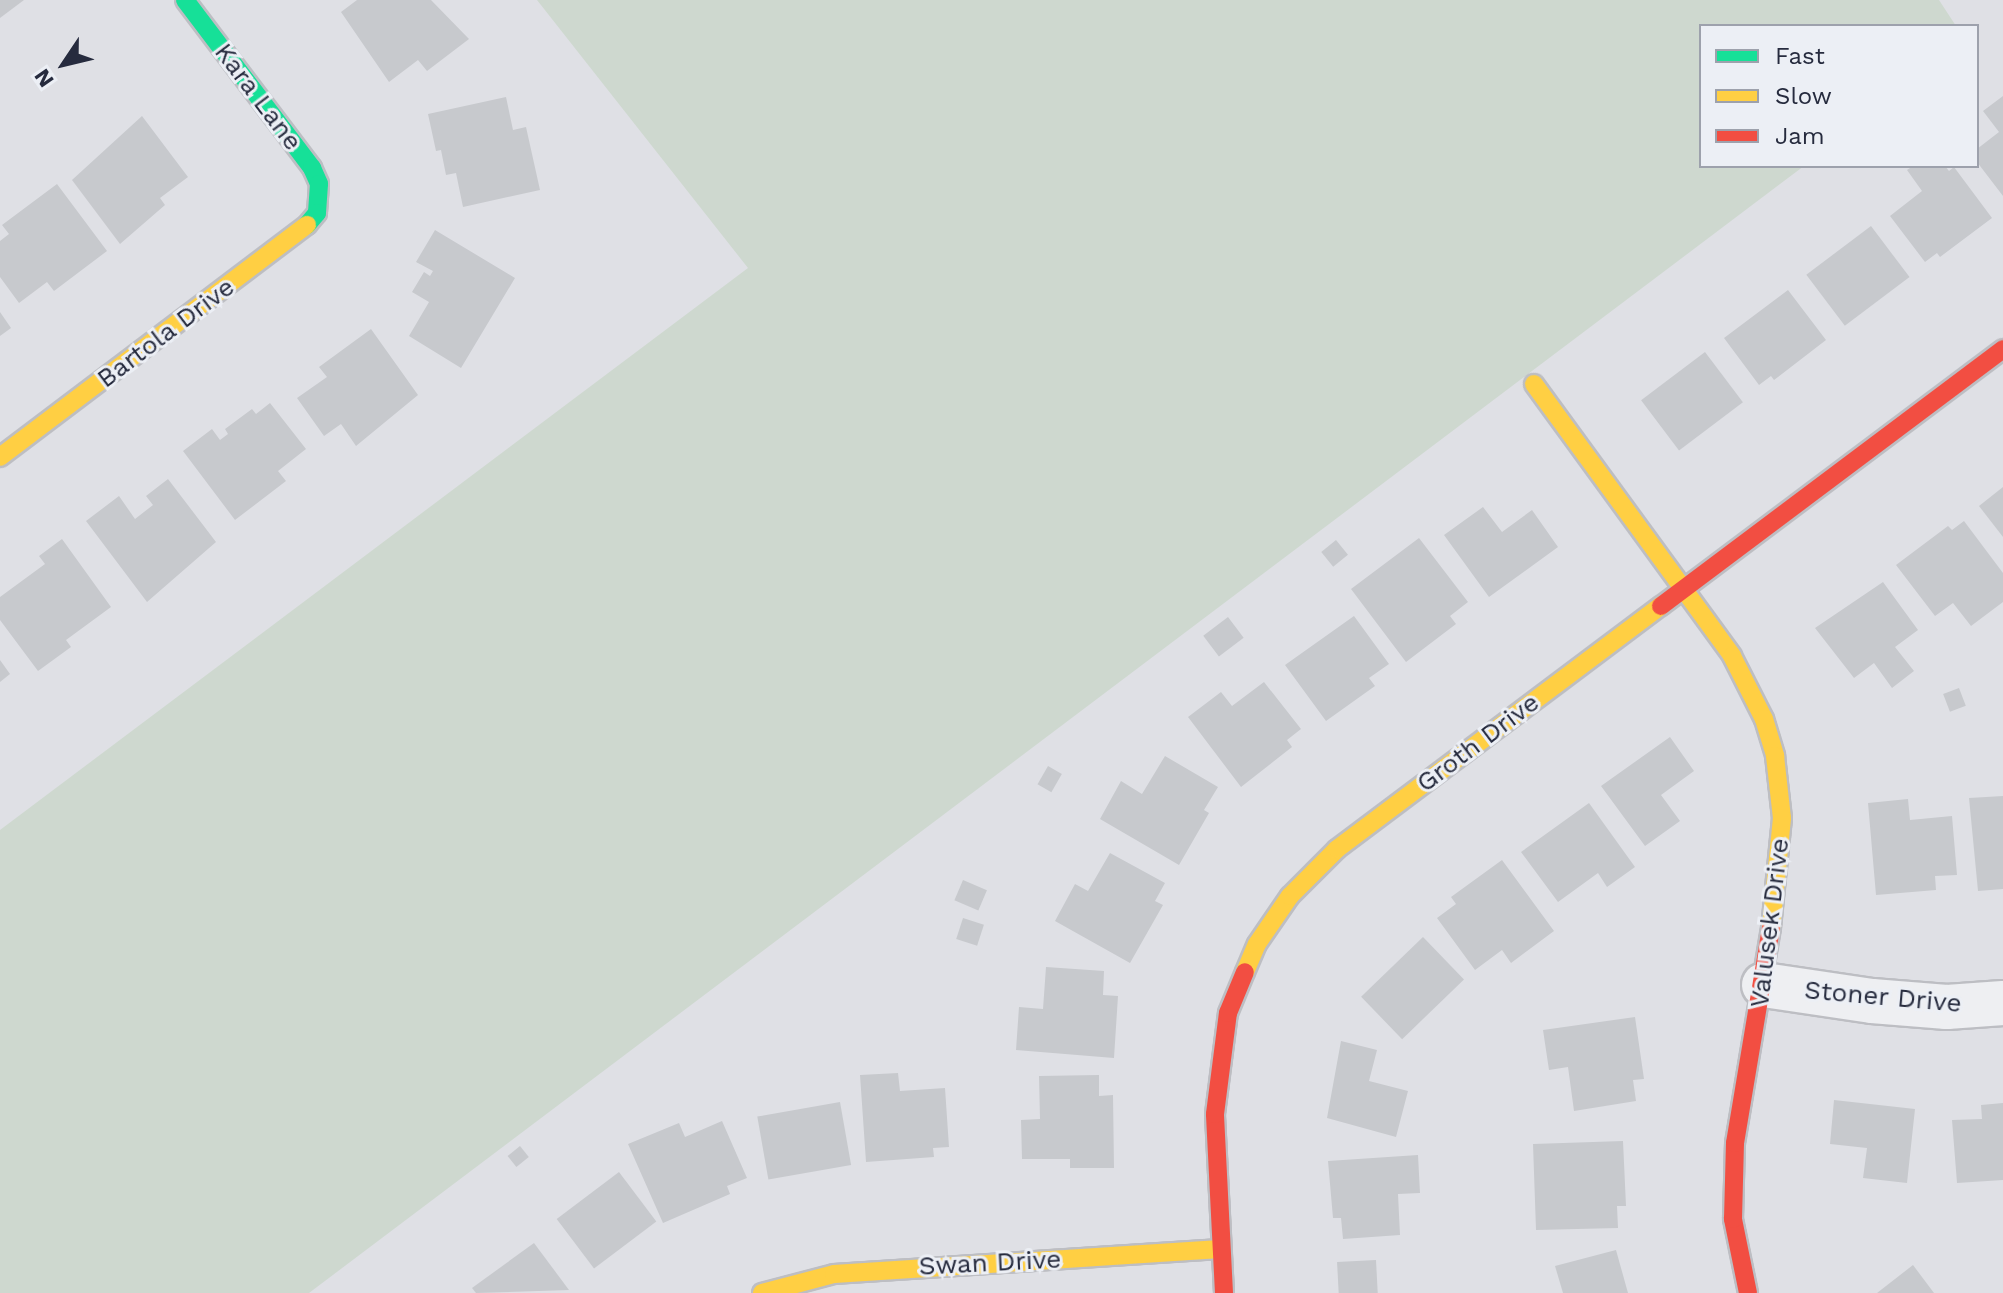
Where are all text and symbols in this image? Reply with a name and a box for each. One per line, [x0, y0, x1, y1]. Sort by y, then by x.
north arrow [24, 24, 104, 104]
legend [1699, 24, 1979, 168]
street label: Kara Lane [207, 37, 309, 157]
text: Fast [1775, 42, 1825, 70]
text: N [29, 64, 59, 92]
text: Slow [1775, 82, 1832, 110]
text: Jam [1775, 122, 1825, 150]
street label: Bartola Drive [91, 271, 241, 395]
street label: Groth Drive [1411, 687, 1545, 799]
street label: Valusek Drive [1744, 836, 1796, 1010]
street label: Stoner Drive [1803, 975, 1963, 1019]
street label: Swan Drive [918, 1244, 1062, 1282]

